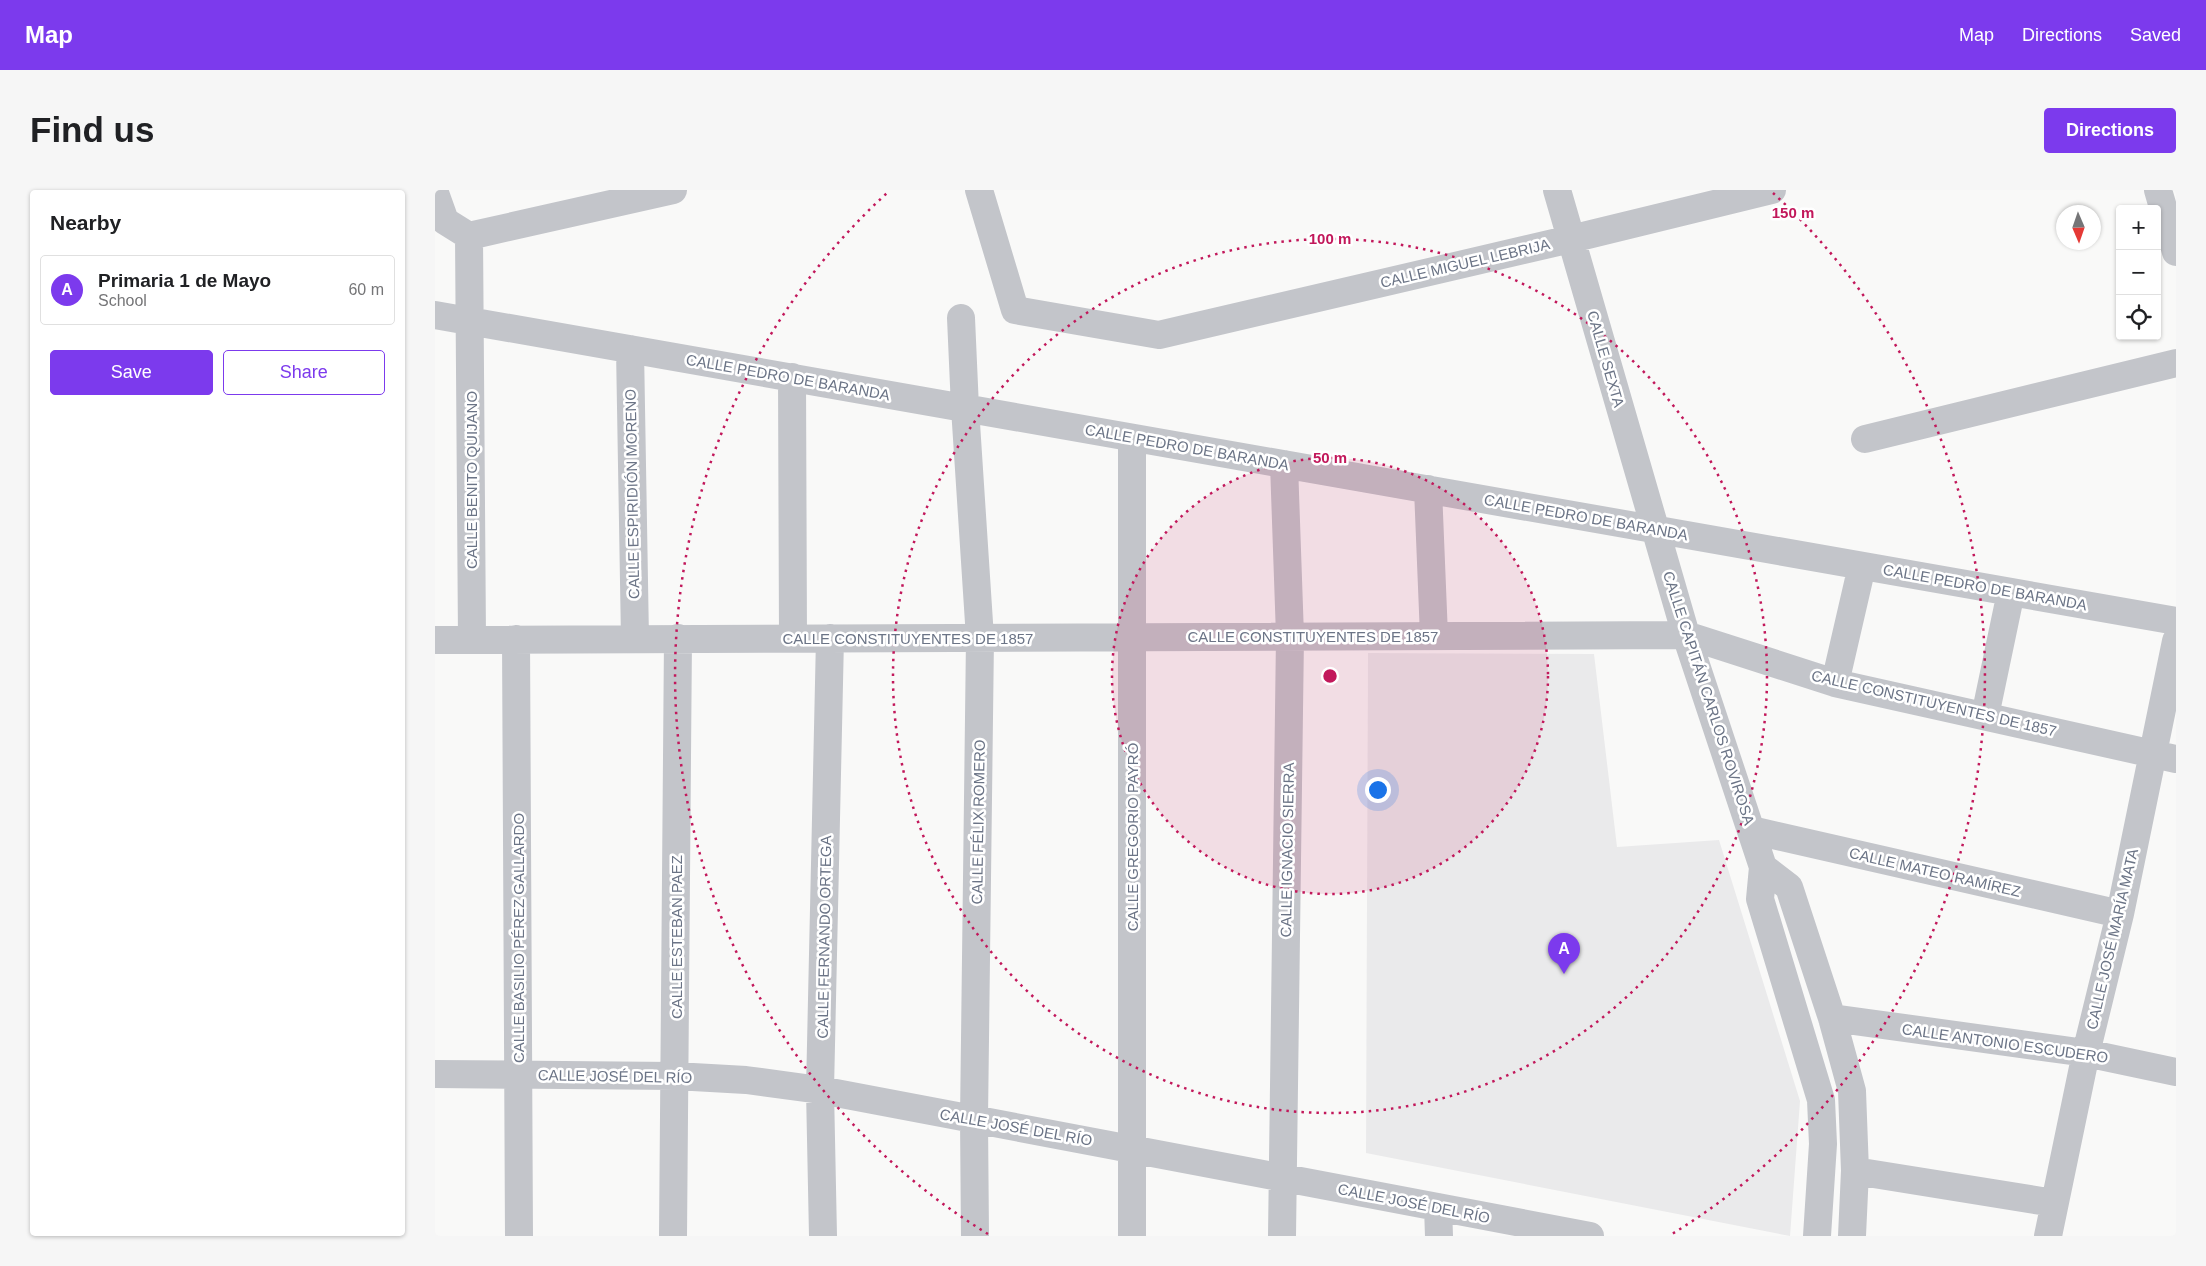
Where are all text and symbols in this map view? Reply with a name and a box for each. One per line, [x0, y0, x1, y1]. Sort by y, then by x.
text: Map [25, 21, 73, 48]
text: Map [1959, 25, 1994, 45]
text: Directions [2022, 25, 2102, 45]
text: Saved [2130, 25, 2181, 45]
button: Directions [2044, 108, 2176, 153]
text: Find us [30, 110, 154, 149]
text: 150 m [1772, 204, 1814, 221]
north arrow [2056, 205, 2101, 250]
map controls [2116, 205, 2161, 340]
button: + [2116, 205, 2161, 250]
text: Nearby [50, 211, 121, 234]
text: 100 m [1309, 230, 1351, 247]
street label: CALLE MIGUEL LEBRIJA [1378, 235, 1552, 291]
button: − [2116, 250, 2161, 295]
text: Primaria 1 de Mayo [98, 270, 271, 291]
text: A [61, 281, 73, 298]
text: 60 m [348, 281, 384, 298]
text: School [98, 292, 147, 309]
button: locate [2116, 295, 2161, 340]
street label: CALLE SEXTA [1584, 309, 1628, 409]
button: Save [50, 350, 213, 395]
button: Share [223, 350, 385, 395]
street label: CALLE PEDRO DE BARANDA [685, 351, 891, 403]
street label: CALLE ESPIRIDIÓN MORENO [622, 389, 642, 599]
street label: CALLE BENITO QUIJANO [463, 391, 480, 569]
street label: CALLE PEDRO DE BARANDA [1084, 421, 1290, 473]
text: 50 m [1313, 449, 1347, 466]
street label: CALLE PEDRO DE BARANDA [1483, 491, 1689, 543]
street label: CALLE PEDRO DE BARANDA [1882, 561, 2088, 613]
street label: CALLE CAPITÁN CARLOS ROVIROSA [1660, 569, 1758, 827]
street label: CALLE CONSTITUYENTES DE 1857 [1188, 628, 1438, 645]
street label: CALLE CONSTITUYENTES DE 1857 [783, 630, 1033, 647]
street label: CALLE CONSTITUYENTES DE 1857 [1810, 666, 2058, 740]
centre of rings [1321, 667, 1339, 685]
street label: CALLE FÉLIX ROMERO [968, 739, 988, 905]
street label: CALLE GREGORIO PAYRÓ [1124, 743, 1141, 931]
street label: CALLE IGNACIO SIERRA [1277, 762, 1297, 938]
your location [1365, 777, 1391, 803]
street label: CALLE BASILIO PÉREZ GALLARDO [510, 813, 527, 1063]
street label: CALLE FERNANDO ORTEGA [814, 835, 834, 1039]
street label: CALLE MATEO RAMÍREZ [1848, 844, 2022, 900]
street label: CALLE JOSÉ MARÍA MATA [2083, 847, 2141, 1031]
street label: CALLE ESTEBAN PAEZ [668, 855, 685, 1019]
pin: A [1548, 933, 1580, 974]
street label: CALLE ANTONIO ESCUDERO [1901, 1020, 2109, 1066]
street label: CALLE JOSÉ DEL RÍO [538, 1066, 692, 1086]
street label: CALLE JOSÉ DEL RÍO [938, 1105, 1094, 1149]
street label: CALLE JOSÉ DEL RÍO [1337, 1180, 1491, 1226]

